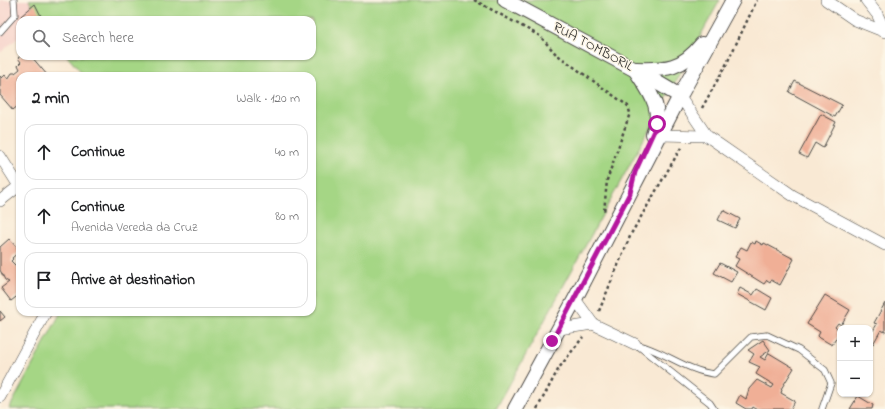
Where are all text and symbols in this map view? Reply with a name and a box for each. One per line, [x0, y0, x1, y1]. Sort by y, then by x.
search box [16, 16, 316, 60]
street label: RUA TOMBORIL [549, 17, 638, 77]
icon: search [30, 27, 52, 49]
text: Search here [62, 27, 134, 49]
text: 2 min [32, 86, 69, 111]
text: Walk · 120 m [236, 89, 300, 108]
route start [648, 115, 666, 133]
icon: ahead [33, 141, 55, 163]
text: Continue [71, 141, 125, 163]
text: 40 m [275, 143, 299, 162]
text: Continue [71, 196, 125, 218]
icon: ahead [33, 205, 55, 227]
text: 80 m [275, 207, 299, 226]
text: Avenida Vereda da Cruz [71, 218, 198, 237]
icon: arrive [33, 269, 55, 291]
text: Arrive at destination [71, 269, 195, 291]
map controls [837, 325, 873, 397]
button: + [837, 325, 873, 361]
route end [543, 332, 561, 350]
button: − [837, 361, 873, 397]

